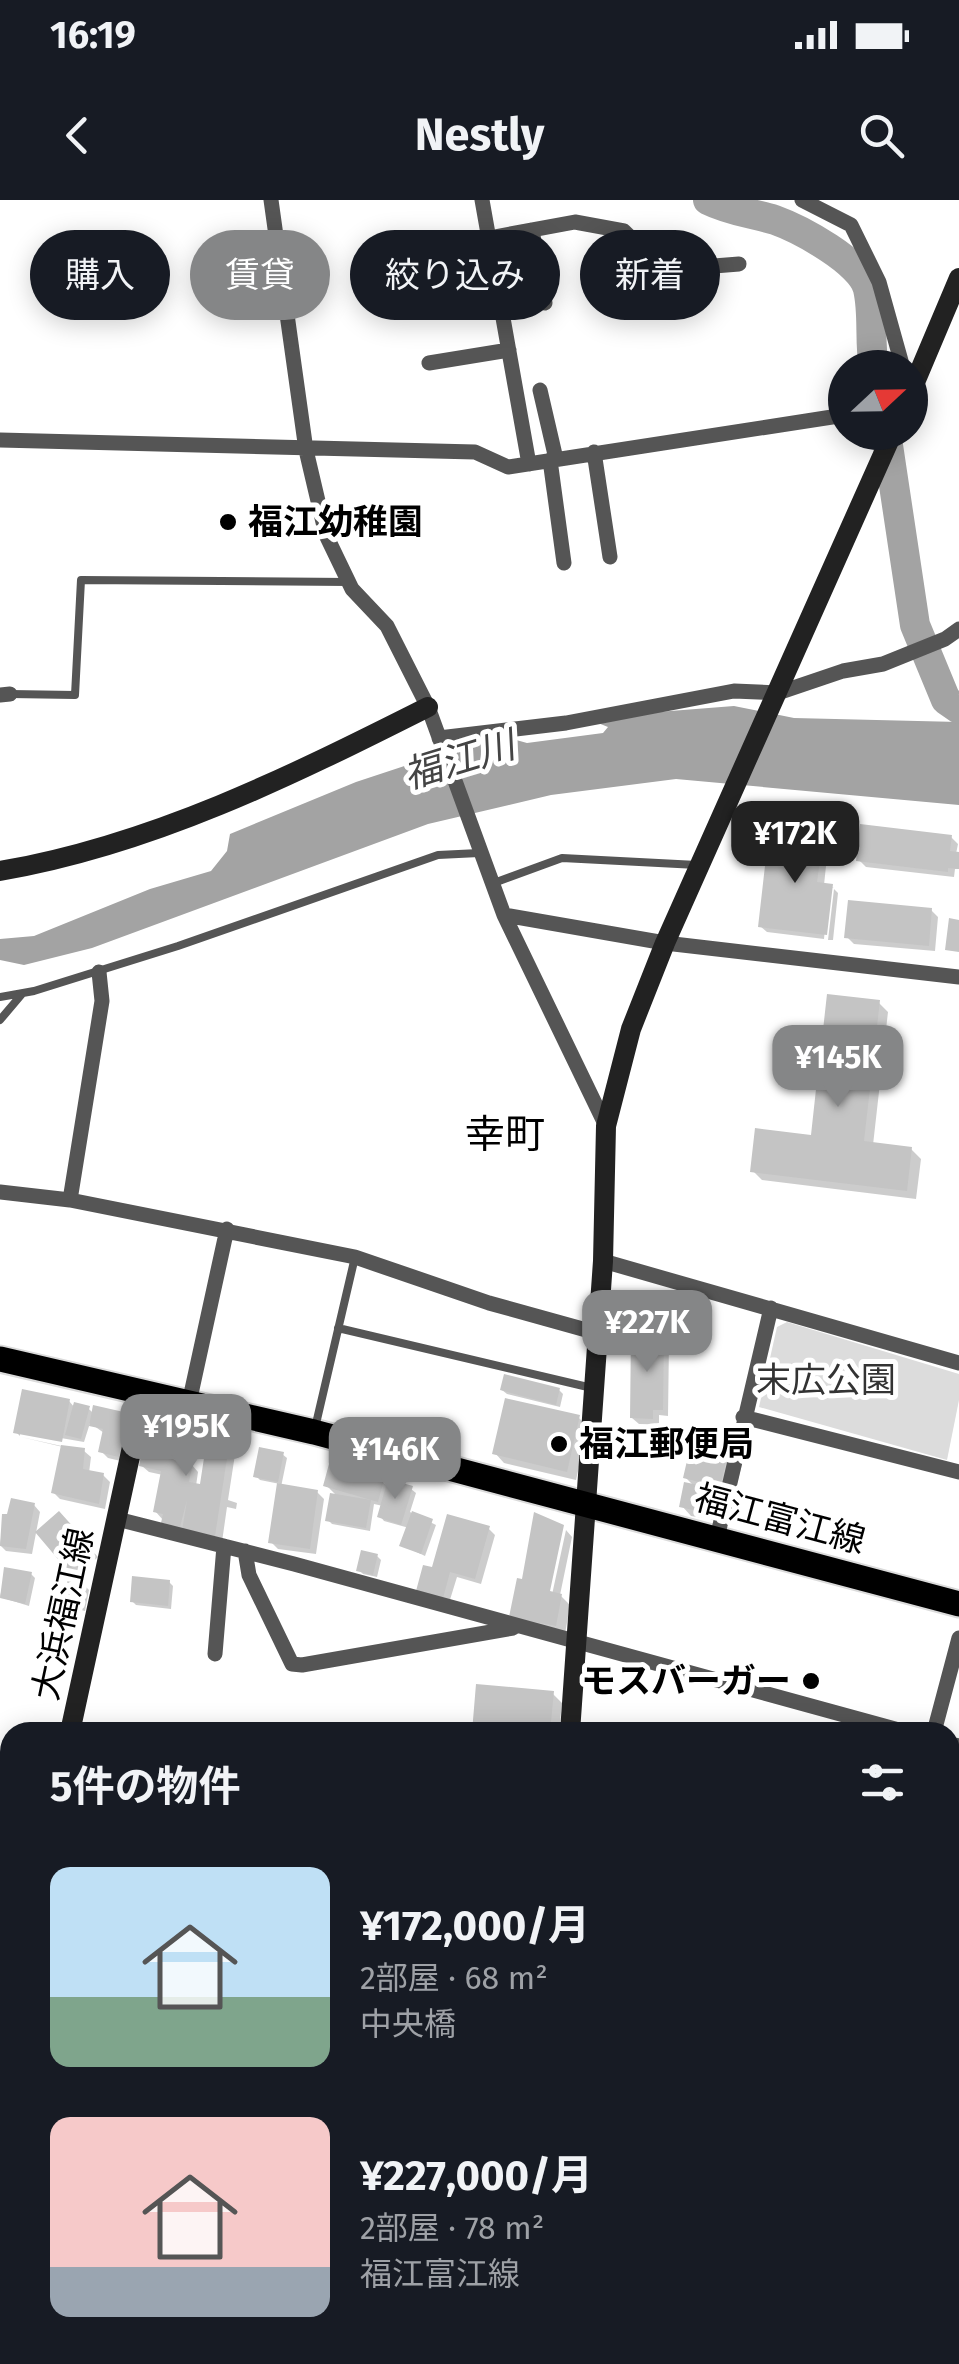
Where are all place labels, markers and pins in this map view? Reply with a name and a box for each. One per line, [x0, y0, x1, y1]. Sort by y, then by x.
place label: 福江幼稚園 [248, 501, 423, 543]
marker: 福江幼稚園 [217, 511, 239, 533]
pin: ¥172K [725, 801, 865, 886]
pin: ¥145K [768, 1025, 908, 1110]
pin: ¥227K [577, 1290, 717, 1375]
pin: ¥195K [116, 1394, 256, 1479]
pin: ¥146K [325, 1417, 465, 1502]
place label: 福江郵便局 [579, 1423, 754, 1465]
marker: 福江郵便局 [548, 1433, 570, 1455]
place label: モスバーガー [581, 1660, 791, 1702]
marker: モスバーガー [800, 1670, 822, 1692]

